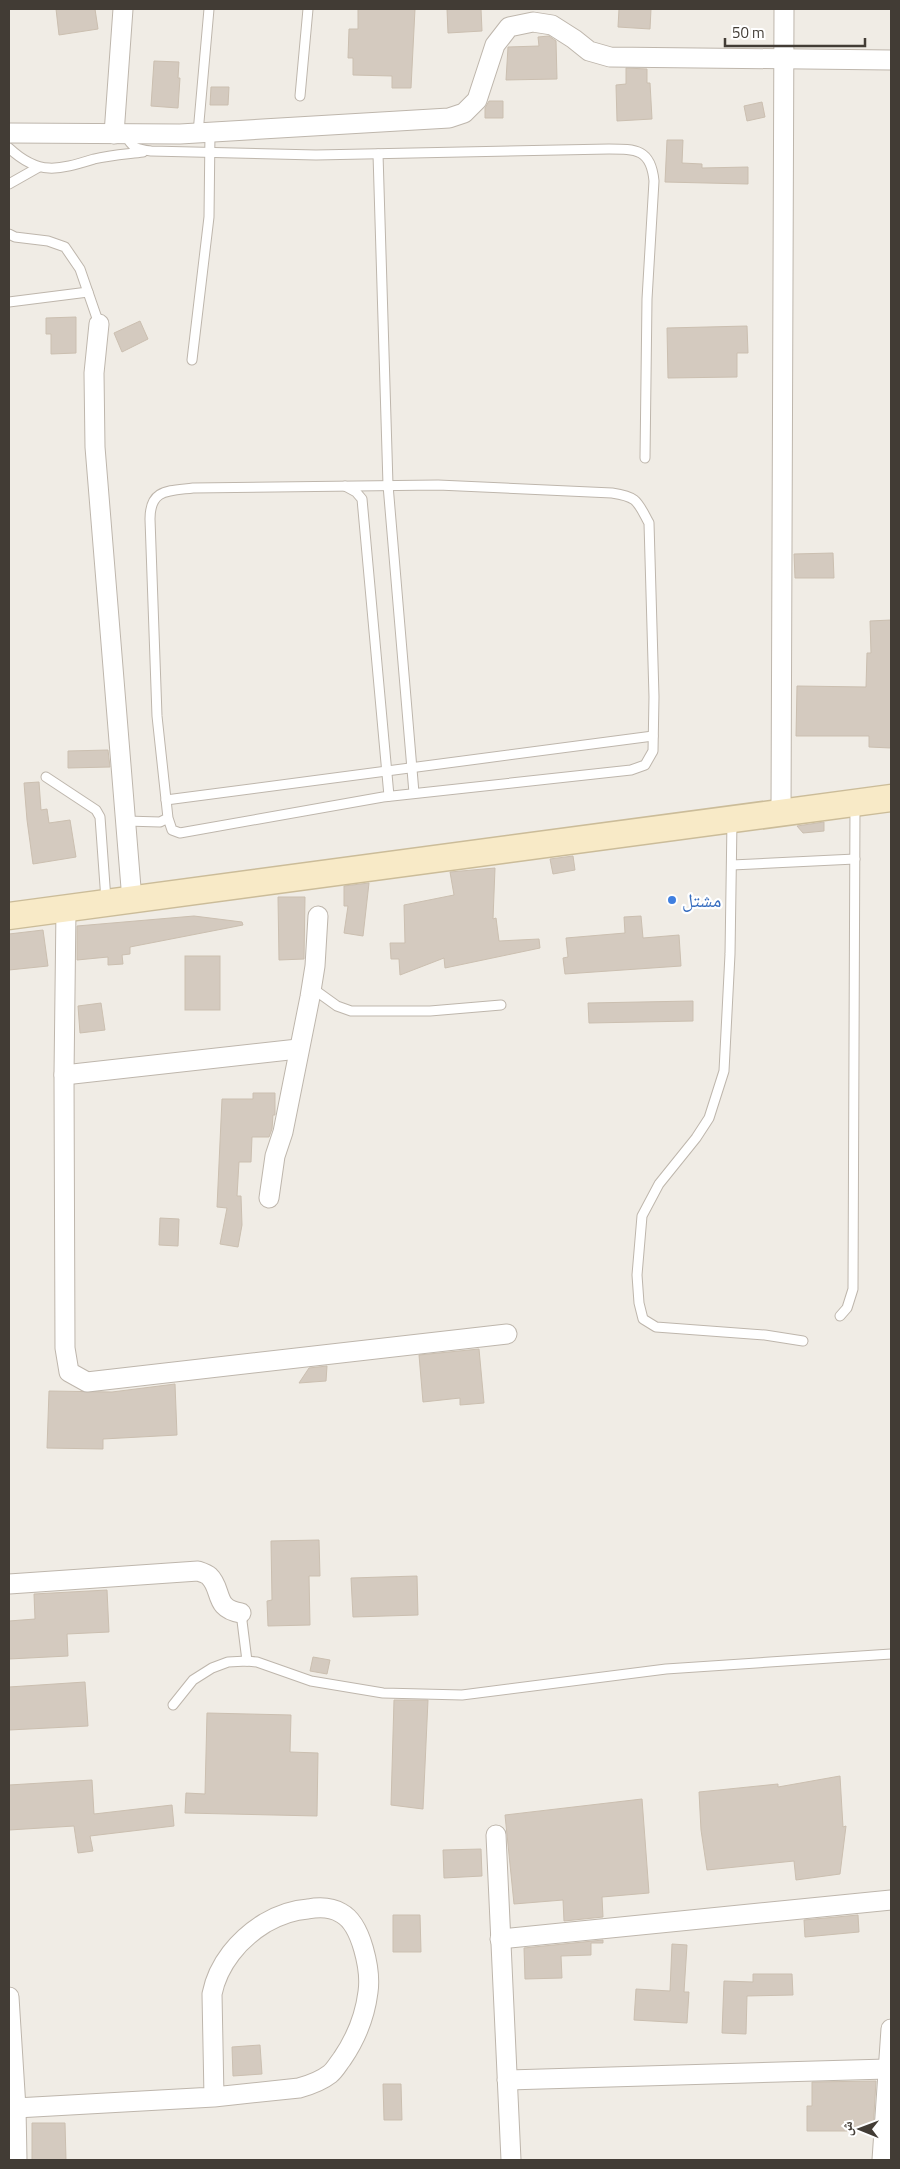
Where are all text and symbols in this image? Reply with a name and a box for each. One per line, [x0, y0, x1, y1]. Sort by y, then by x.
scale bar [725, 15, 865, 47]
text: 50 m [732, 21, 765, 44]
place label: مشتل [682, 885, 721, 914]
marker: مشتل [666, 894, 678, 906]
north arrow [835, 2104, 885, 2154]
text: ش [836, 2121, 857, 2136]

